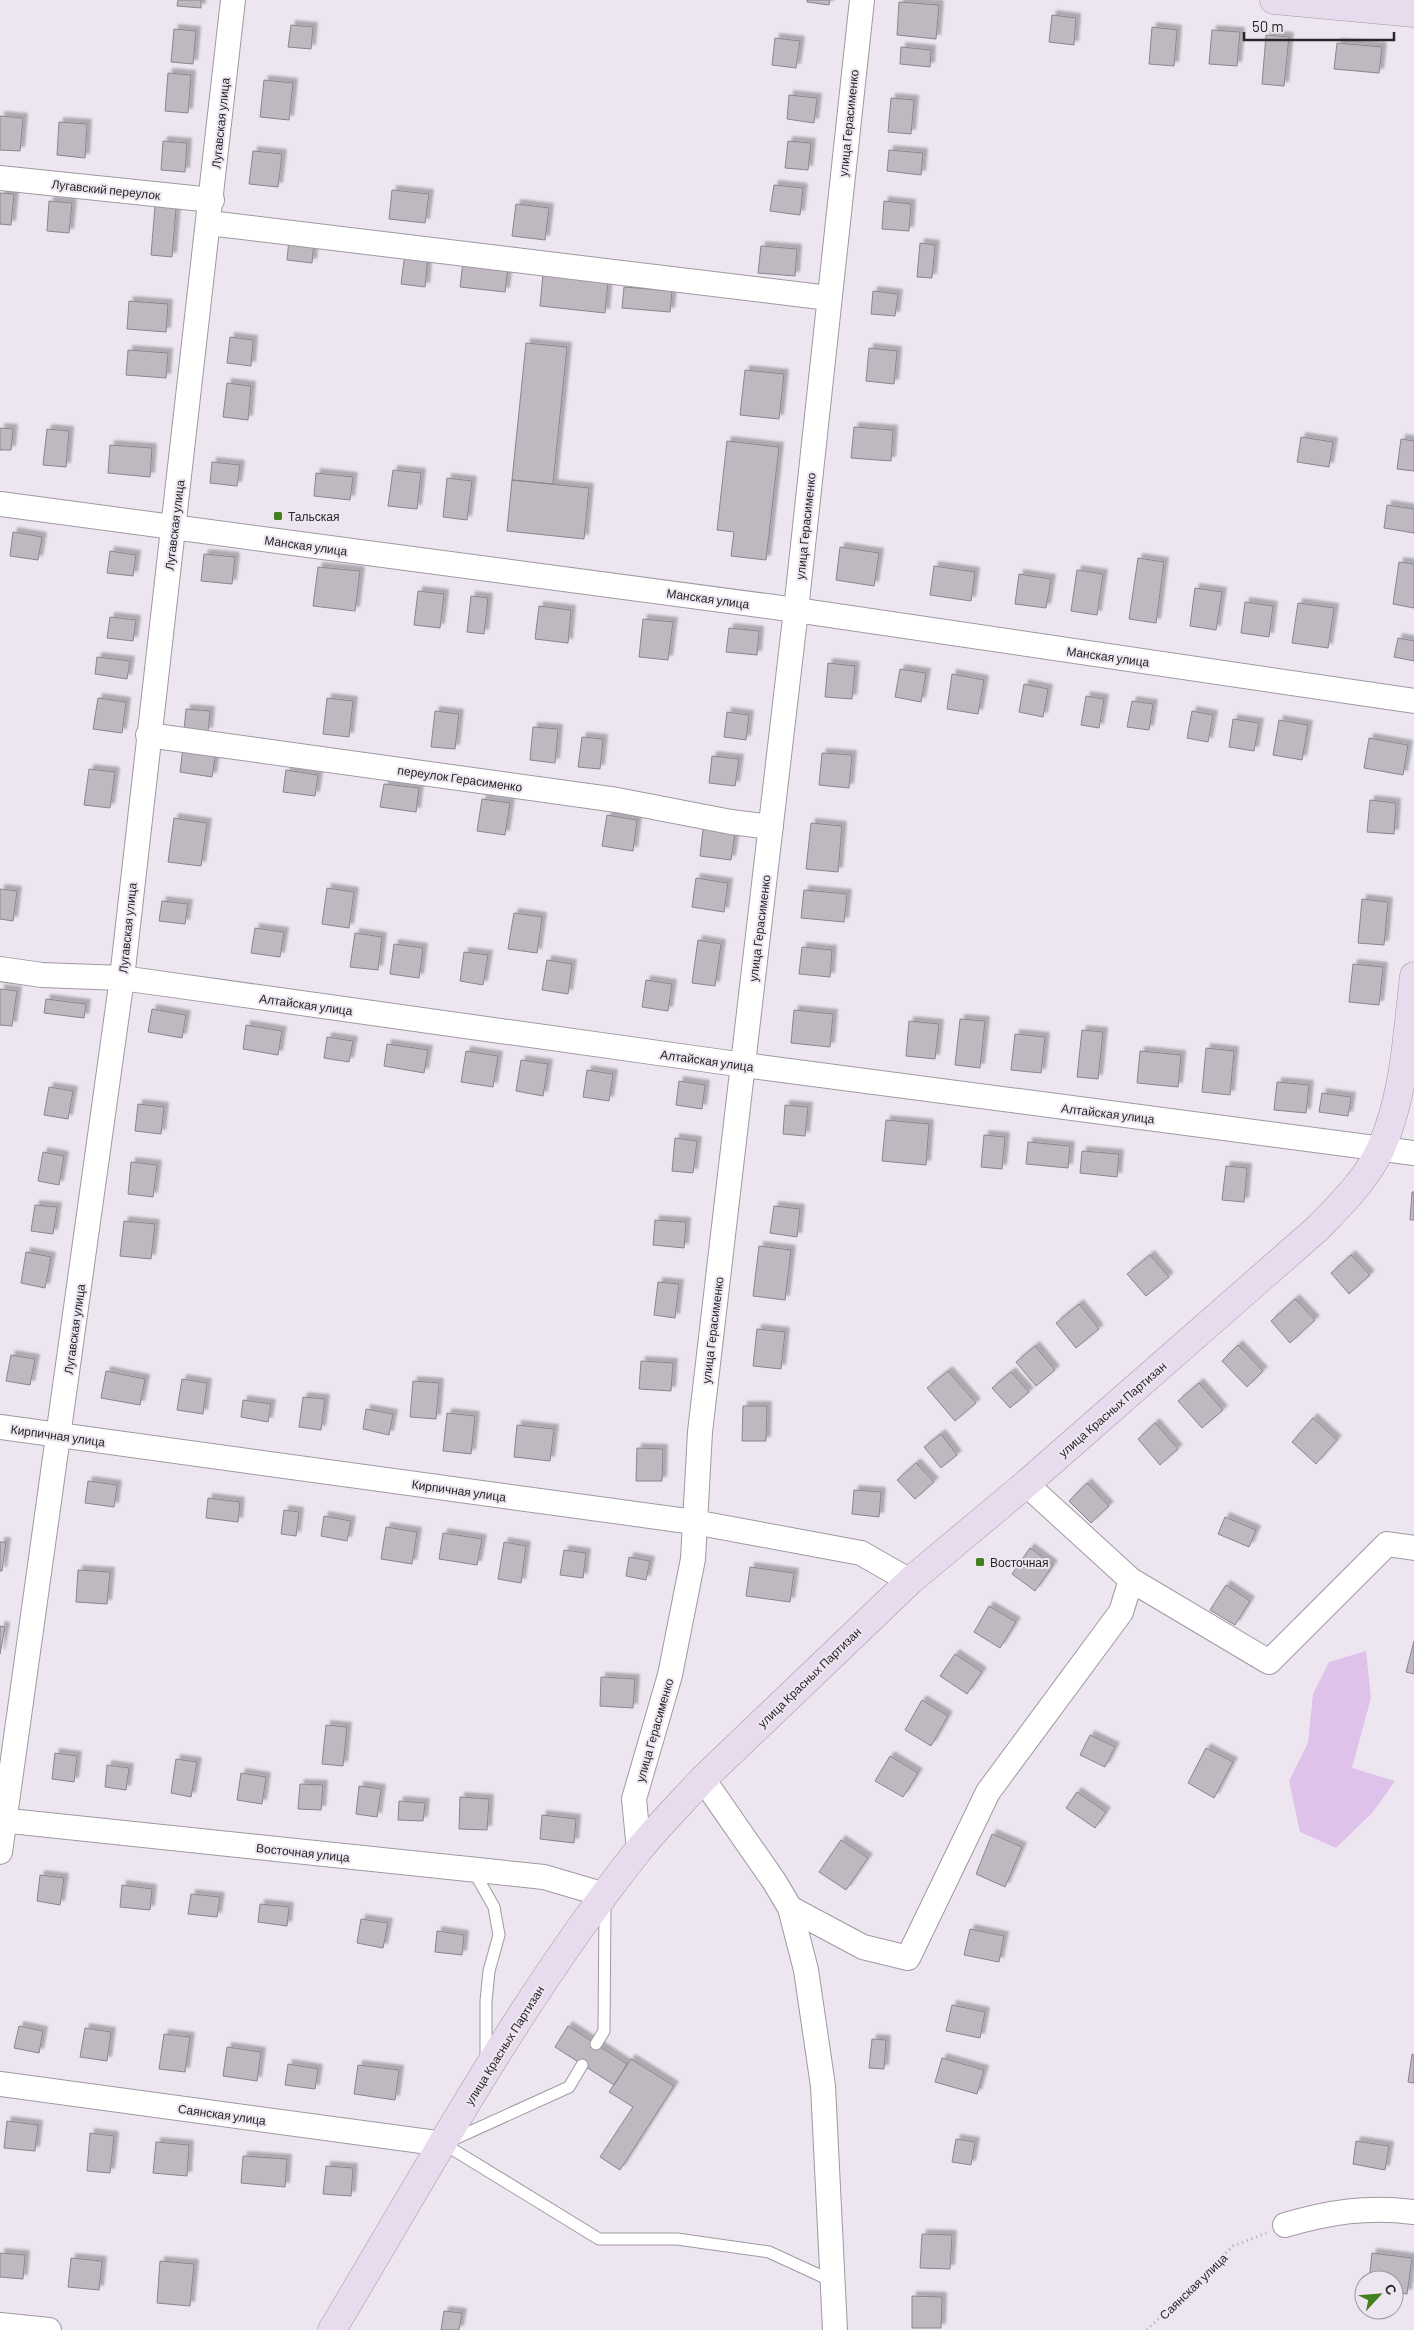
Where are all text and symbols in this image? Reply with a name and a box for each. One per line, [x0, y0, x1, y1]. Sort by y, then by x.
scale bar [1244, 10, 1394, 42]
text: 50 m [1252, 17, 1284, 35]
street label: улица Герасименко [835, 69, 862, 177]
street label: Лугавская улица [208, 77, 233, 169]
street label: Лугавский переулок [51, 176, 162, 203]
street label: улица Герасименко [792, 472, 819, 580]
street label: Лугавская улица [161, 479, 188, 571]
place label: Тальская [288, 509, 339, 523]
marker: Тальская [272, 510, 284, 522]
street label: Манская улица [264, 532, 349, 559]
street label: Манская улица [666, 585, 751, 612]
street label: Манская улица [1066, 643, 1151, 670]
street label: переулок Герасименко [397, 762, 523, 795]
street label: улица Герасименко [746, 874, 774, 982]
street label: Лугавская улица [115, 882, 140, 974]
street label: Алтайская улица [258, 991, 354, 1018]
street label: Алтайская улица [659, 1047, 755, 1074]
street label: Алтайская улица [1060, 1100, 1156, 1127]
street label: улица Герасименко [699, 1276, 727, 1384]
street label: Лугавская улица [61, 1283, 88, 1375]
street label: улица Красных Партизан [1055, 1358, 1169, 1460]
street label: Кирпичная улица [10, 1421, 106, 1450]
street label: Кирпичная улица [411, 1476, 507, 1505]
place label: Восточная [990, 1555, 1049, 1569]
marker: Восточная [974, 1556, 986, 1568]
street label: улица Красных Партизан [754, 1624, 864, 1731]
street label: улица Герасименко [632, 1676, 677, 1784]
street label: Восточная улица [255, 1840, 351, 1865]
street label: улица Красных Партизан [461, 1983, 547, 2108]
street label: Саянская улица [177, 2101, 267, 2128]
street label: Саянская улица [1156, 2250, 1231, 2323]
north arrow [1354, 2270, 1404, 2320]
text: С [1381, 2281, 1401, 2297]

